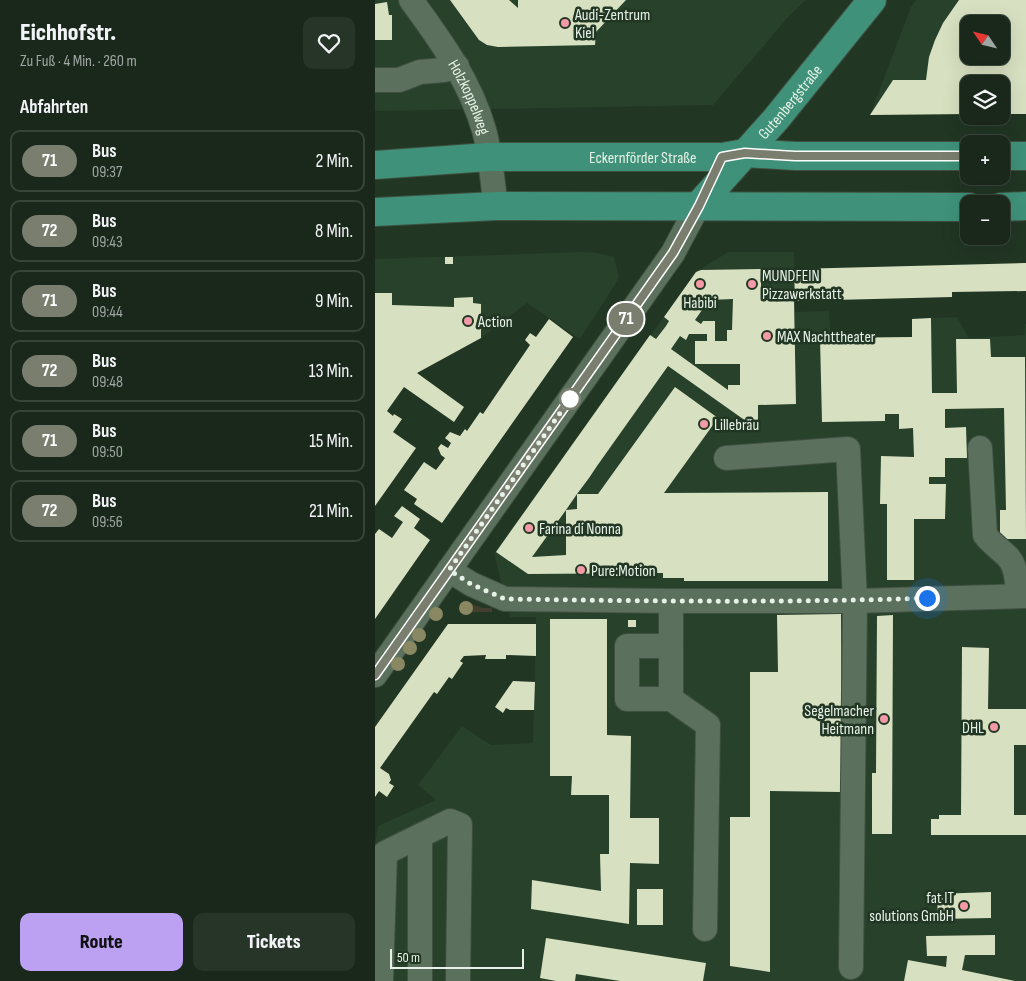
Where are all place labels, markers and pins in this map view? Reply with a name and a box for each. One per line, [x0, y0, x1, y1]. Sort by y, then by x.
place label: Audi-Zentrum Kiel [574, 6, 650, 43]
marker: Audi-Zentrum Kiel [559, 17, 571, 29]
place label: MUNDFEIN Pizzawerkstatt [762, 267, 842, 304]
marker: Habibi [694, 278, 706, 290]
marker: MUNDFEIN Pizzawerkstatt [746, 278, 758, 290]
place label: Habibi [683, 294, 717, 313]
place label: Action [477, 313, 513, 332]
marker: Action [462, 315, 474, 327]
place label: MAX Nachttheater [777, 328, 876, 347]
marker: MAX Nachttheater [761, 330, 773, 342]
unlabelled marker [559, 388, 581, 410]
place label: Lillebräu [714, 416, 759, 435]
marker: Lillebräu [698, 418, 710, 430]
place label: Farina di Nonna [539, 520, 621, 539]
marker: Farina di Nonna [523, 522, 535, 534]
place label: Pure:Motion [591, 562, 656, 581]
marker: Pure:Motion [575, 564, 587, 576]
place label: Segelmacher Heitmann [804, 702, 874, 739]
marker: Segelmacher Heitmann [878, 713, 890, 725]
place label: DHL [962, 719, 984, 738]
marker: DHL [988, 721, 1000, 733]
place label: fat IT solutions GmbH [869, 889, 954, 926]
marker: fat IT solutions GmbH [958, 900, 970, 912]

